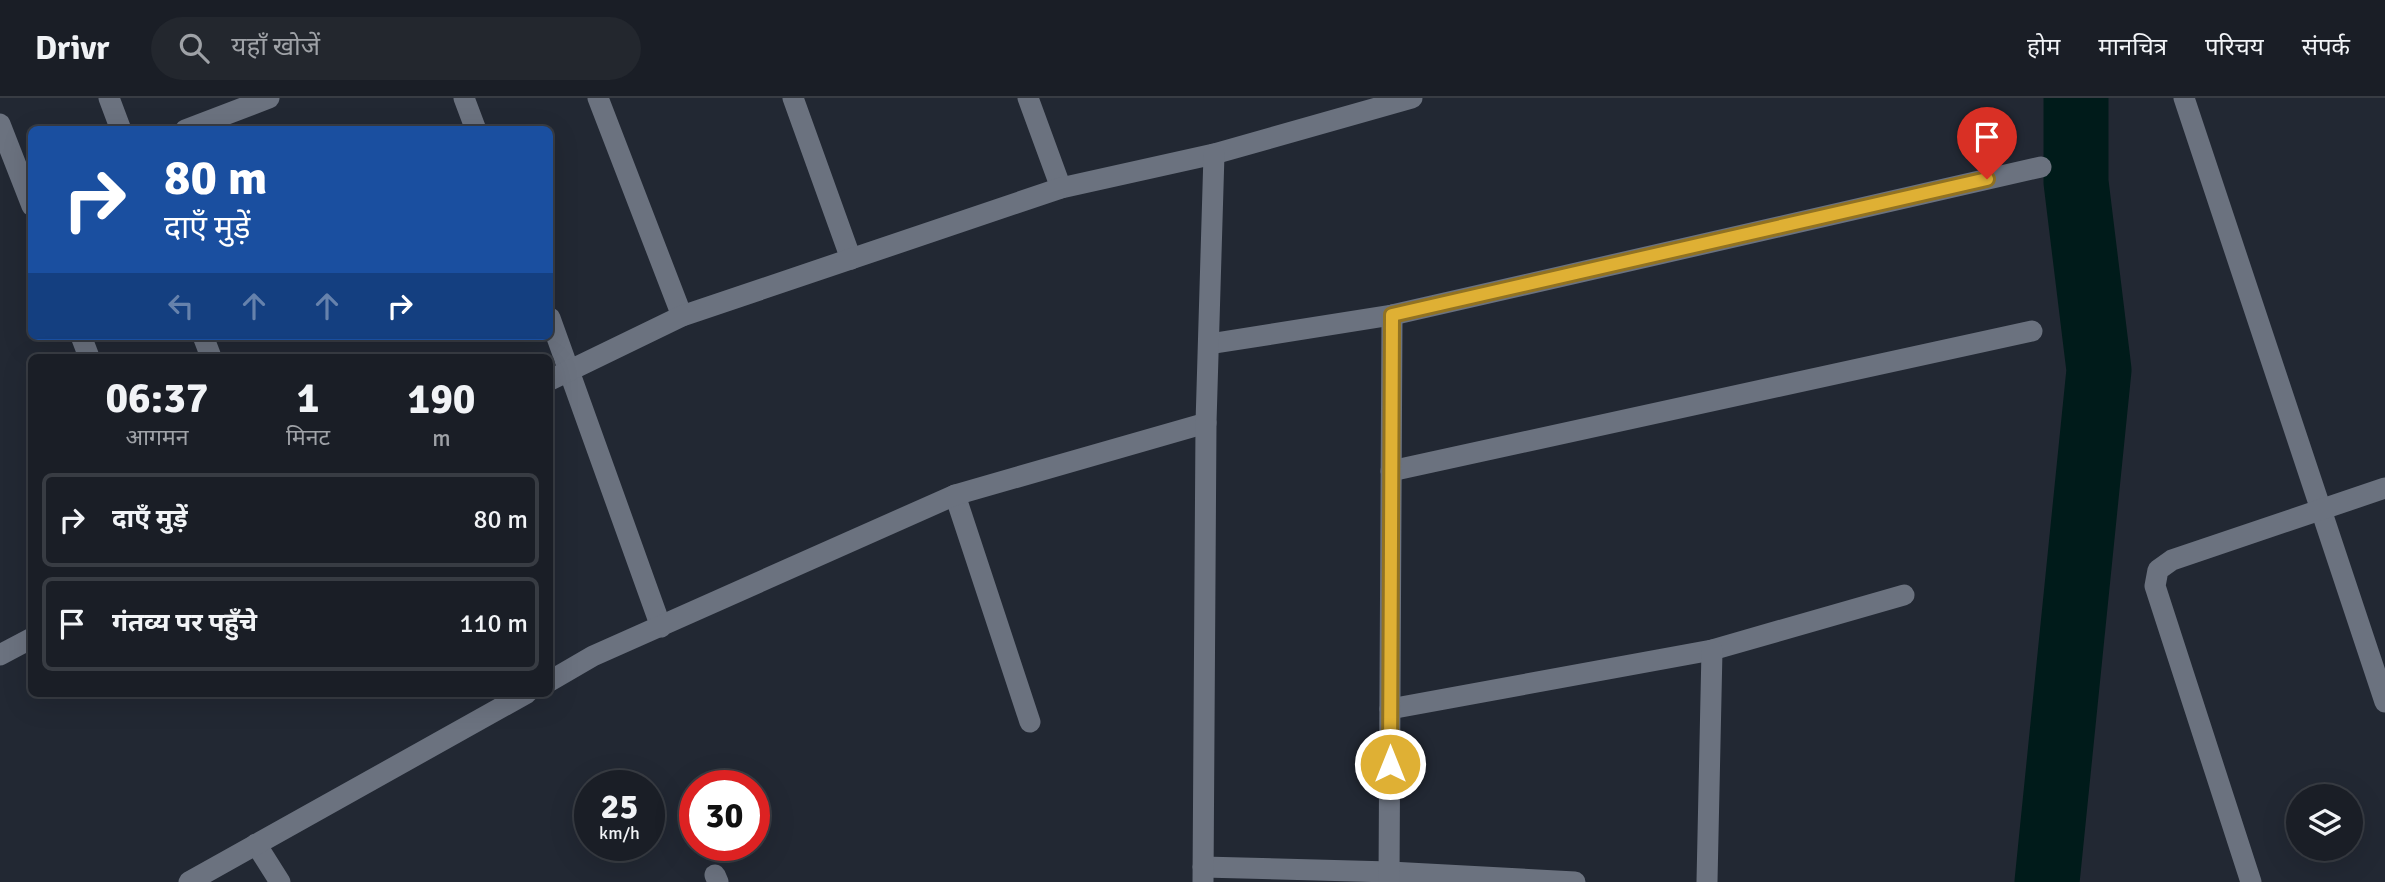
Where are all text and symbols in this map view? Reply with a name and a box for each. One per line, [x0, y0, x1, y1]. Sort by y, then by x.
search box [151, 17, 641, 80]
text: Drivr [35, 28, 109, 69]
icon: search [175, 29, 213, 67]
text: यहाँ खोजें [231, 31, 320, 63]
text: होम [2027, 32, 2060, 62]
text: मानचित्र [2098, 32, 2167, 62]
text: परिचय [2205, 32, 2264, 62]
text: संपर्क [2302, 32, 2350, 62]
pin [1957, 107, 2017, 179]
icon: arrive [1968, 118, 2006, 156]
text: 80 m [164, 148, 267, 208]
icon: right [49, 154, 140, 245]
text: दाएँ मुड़ें [164, 208, 250, 247]
icon: left [162, 287, 200, 325]
icon: ahead [235, 287, 273, 325]
icon: ahead [308, 287, 346, 325]
icon: right [381, 287, 419, 325]
text: 06:37 [105, 373, 209, 424]
text: 1 [297, 373, 319, 424]
text: 190 [407, 374, 476, 425]
text: आगमन [125, 423, 188, 452]
text: मिनट [286, 423, 330, 452]
text: m [432, 424, 451, 453]
icon: right [53, 501, 91, 539]
text: दाएँ मुड़ें [112, 503, 188, 535]
text: 80 m [473, 504, 528, 536]
icon: arrive [53, 605, 91, 643]
text: गंतव्य पर पहुँचे [112, 607, 257, 639]
text: 110 m [459, 608, 528, 640]
position arrow [1353, 727, 1427, 801]
speed limit sign: 30 [679, 770, 770, 861]
map controls [2286, 784, 2363, 861]
button: layers [2286, 784, 2363, 861]
text: 25 [601, 785, 638, 828]
text: km/h [599, 822, 640, 844]

